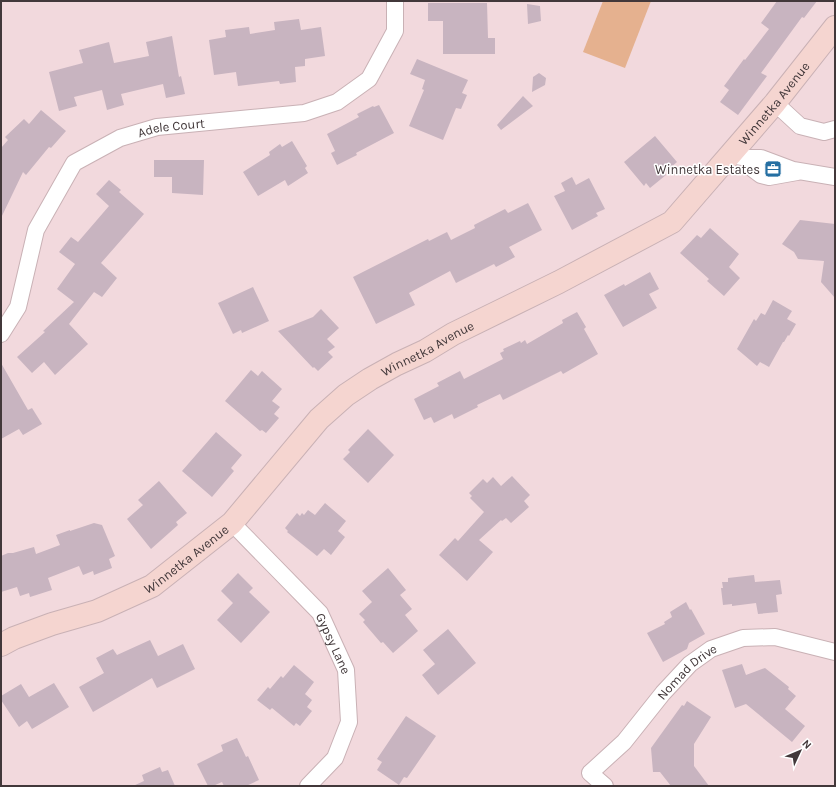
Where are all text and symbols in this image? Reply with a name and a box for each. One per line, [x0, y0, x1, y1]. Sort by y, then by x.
street label: Winnetka Avenue [735, 59, 813, 148]
street label: Adele Court [136, 115, 206, 140]
office icon: Winnetka Estates [763, 159, 783, 179]
place label: Winnetka Estates [655, 162, 760, 177]
street label: Winnetka Avenue [378, 318, 477, 379]
street label: Winnetka Avenue [142, 521, 232, 597]
street label: Gypsy Lane [313, 610, 354, 677]
street label: Nomad Drive [654, 641, 719, 702]
north arrow [780, 731, 820, 771]
text: N [799, 737, 814, 752]

